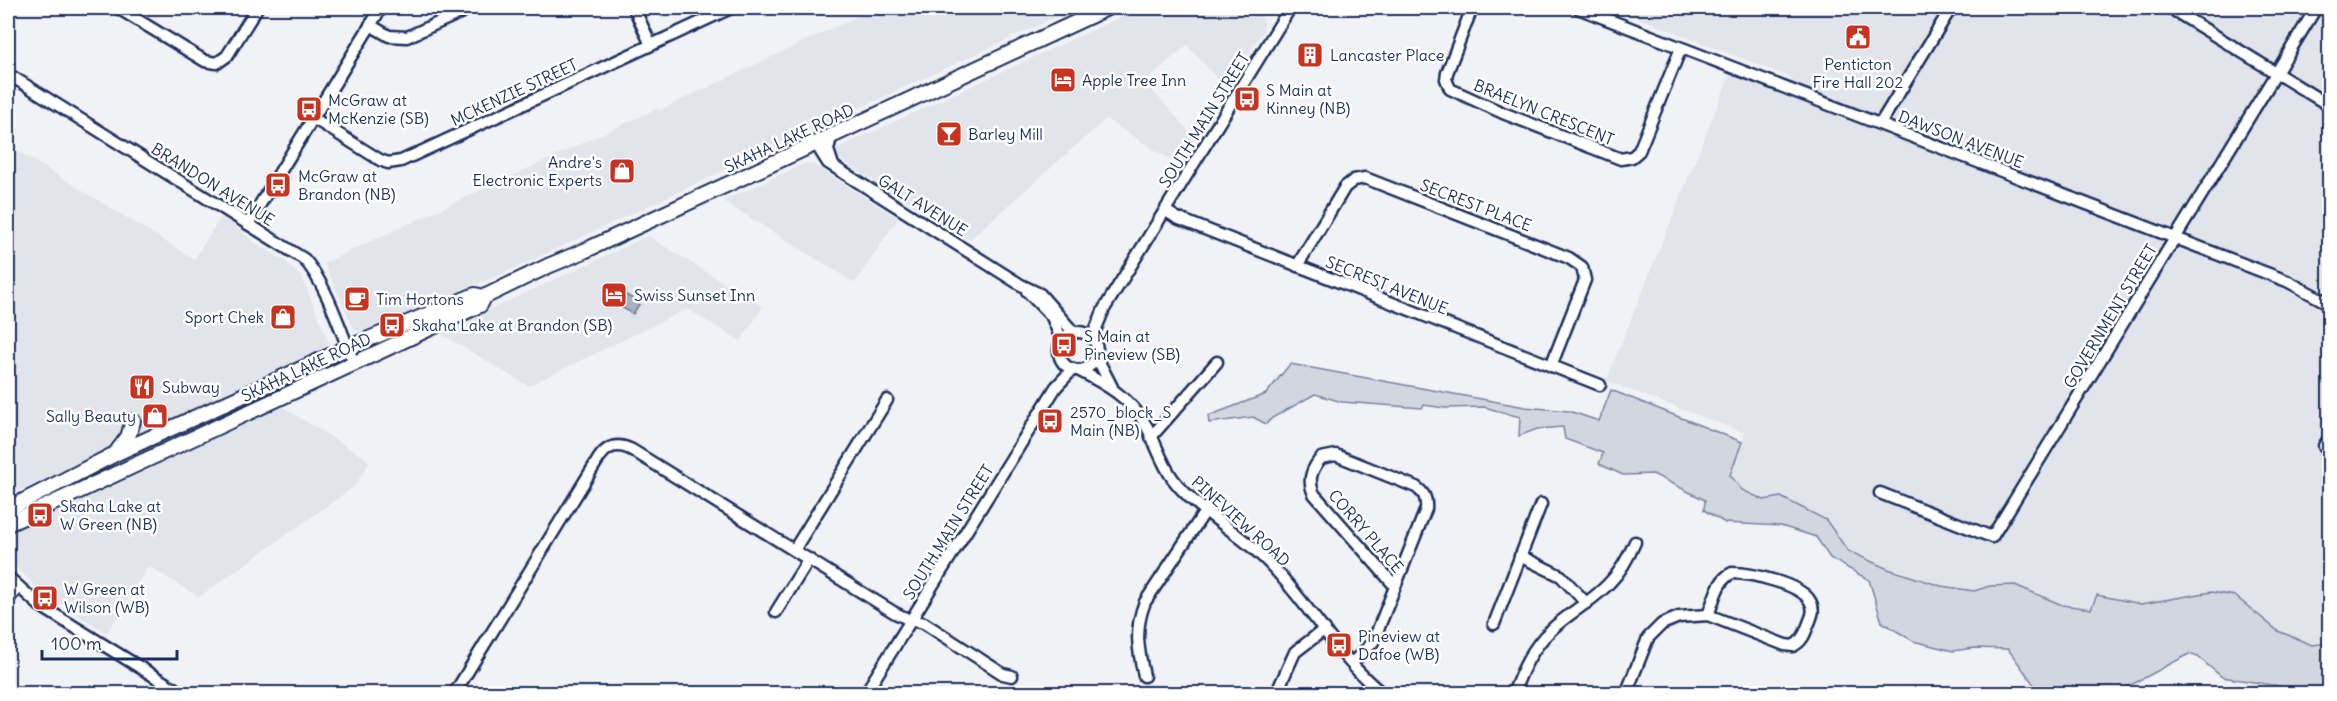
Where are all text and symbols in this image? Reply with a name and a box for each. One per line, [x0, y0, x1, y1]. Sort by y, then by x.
public building icon: Penticton Fire Hall 202 [1843, 22, 1873, 52]
building icon: Lancaster Place [1295, 40, 1325, 70]
place label: Lancaster Place [1330, 45, 1444, 65]
street label: SOUTH MAIN STREET [1154, 49, 1254, 191]
street label: MCKENZIE STREET [447, 54, 581, 130]
place label: Penticton Fire Hall 202 [1813, 54, 1904, 92]
hotel icon: Apple Tree Inn [1048, 65, 1078, 95]
place label: Apple Tree Inn [1082, 70, 1186, 90]
street label: BRAELYN CRESCENT [1471, 75, 1617, 149]
place label: S Main at Kinney (NB) [1266, 80, 1351, 118]
bus stop icon: S Main at Kinney (NB) [1232, 84, 1262, 114]
place label: McGraw at McKenzie (SB) [328, 90, 429, 128]
bus stop icon: McGraw at McKenzie (SB) [294, 94, 324, 124]
street label: SKAHA LAKE ROAD [721, 99, 857, 177]
street label: DAWSON AVENUE [1896, 106, 2026, 172]
bar icon: Barley Mill [934, 119, 964, 149]
place label: Barley Mill [968, 124, 1043, 144]
street label: BRANDON AVENUE [148, 138, 278, 230]
place label: Andre's Electronic Experts [473, 152, 602, 190]
shop icon: Andre's Electronic Experts [607, 156, 637, 186]
place label: McGraw at Brandon (NB) [298, 166, 396, 204]
bus stop icon: McGraw at Brandon (NB) [263, 170, 293, 200]
street label: GALT AVENUE [875, 170, 971, 240]
street label: SECREST PLACE [1418, 175, 1534, 235]
street label: GOVERNMENT STREET [2059, 240, 2161, 392]
street label: SECREST AVENUE [1323, 251, 1451, 319]
hotel icon: Swiss Sunset Inn [599, 280, 629, 310]
cafe icon: Tim Hortons [342, 284, 372, 314]
place label: Swiss Sunset Inn [634, 285, 755, 305]
place label: Tim Hortons [376, 289, 464, 309]
shop icon: Sport Chek [268, 302, 298, 332]
place label: Sport Chek [185, 307, 264, 327]
bus stop icon: Skaha Lake at Brandon (SB) [377, 310, 407, 340]
place label: Skaha Lake at Brandon (SB) [412, 315, 612, 335]
place label: S Main at Pineview (SB) [1084, 326, 1180, 364]
street label: SKAHA LAKE ROAD [238, 328, 374, 406]
bus stop icon: S Main at Pineview (SB) [1049, 330, 1079, 360]
restaurant icon: Subway [127, 372, 157, 402]
place label: Subway [162, 377, 220, 397]
shop icon: Sally Beauty [140, 401, 170, 431]
place label: 2570_block_S Main (NB) [1070, 402, 1171, 440]
place label: Sally Beauty [46, 406, 136, 426]
bus stop icon: 2570_block_S Main (NB) [1035, 406, 1065, 436]
street label: SOUTH MAIN STREET [898, 461, 998, 603]
street label: PINEVIEW ROAD [1188, 471, 1294, 571]
street label: CORRY PLACE [1324, 485, 1408, 577]
place label: Skaha Lake at W Green (NB) [60, 496, 162, 534]
bus stop icon: Skaha Lake at W Green (NB) [25, 500, 55, 530]
place label: W Green at Wilson (WB) [64, 579, 150, 617]
bus stop icon: W Green at Wilson (WB) [30, 583, 60, 613]
scale bar [42, 623, 177, 661]
place label: Pineview at Dafoe (WB) [1358, 626, 1441, 664]
bus stop icon: Pineview at Dafoe (WB) [1324, 630, 1354, 660]
text: 100 m [51, 632, 102, 655]

